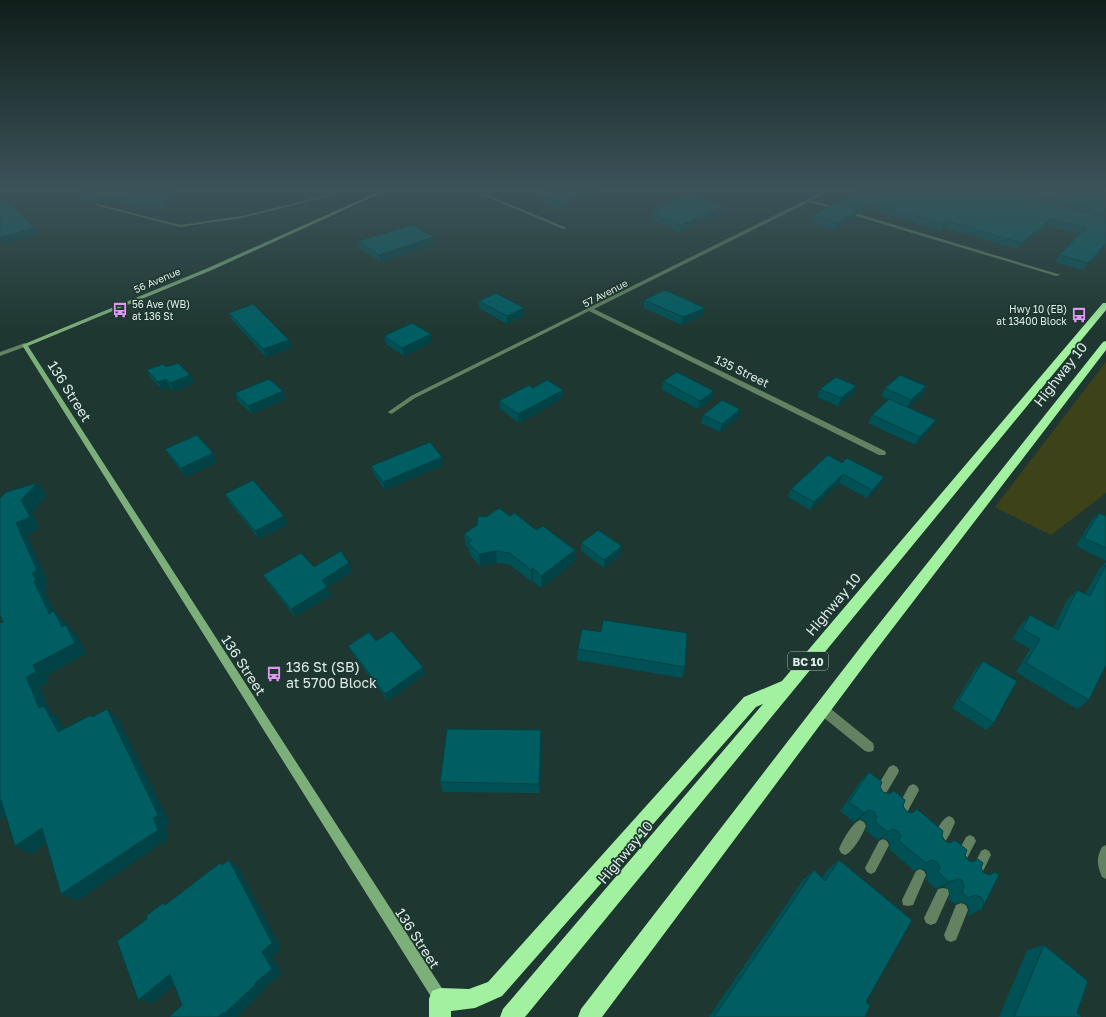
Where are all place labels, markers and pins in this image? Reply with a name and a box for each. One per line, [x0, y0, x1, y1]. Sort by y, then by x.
place label: 56 Ave (WB) at 136 St [132, 298, 190, 322]
bus stop icon: 56 Ave (WB) at 136 St [111, 301, 129, 319]
place label: Hwy 10 (EB) at 13400 Block [996, 303, 1067, 327]
bus stop icon: Hwy 10 (EB) at 13400 Block [1070, 306, 1088, 324]
place label: 136 St (SB) at 5700 Block [286, 658, 377, 691]
bus stop icon: 136 St (SB) at 5700 Block [265, 665, 283, 683]

